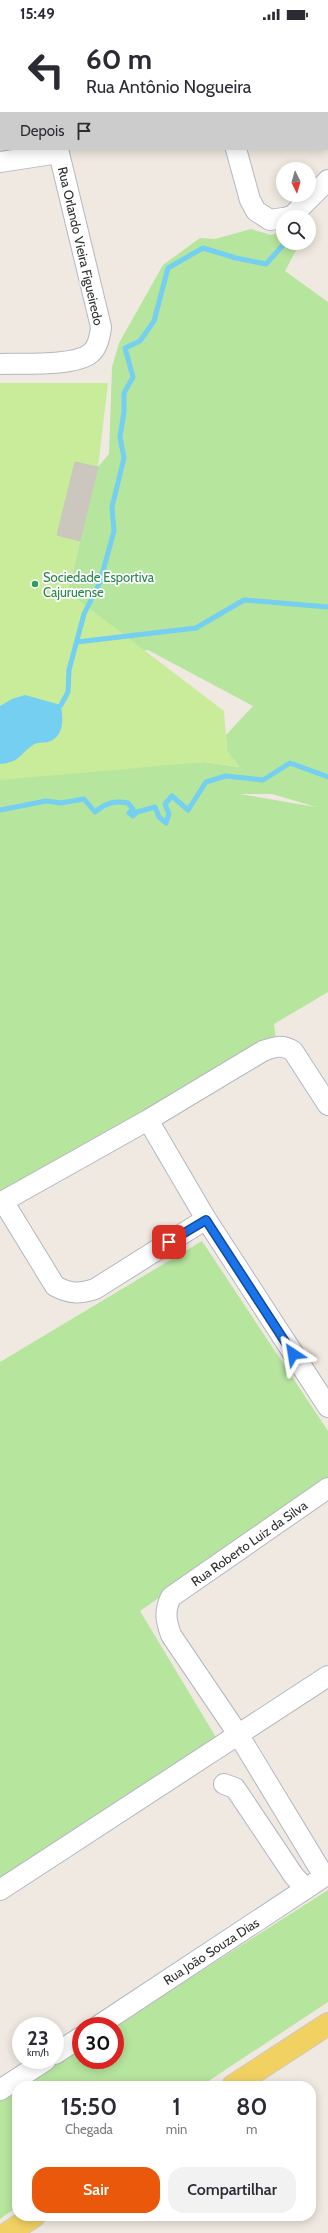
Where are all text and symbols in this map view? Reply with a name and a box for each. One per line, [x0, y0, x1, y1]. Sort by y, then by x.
text: 15:49 [20, 5, 55, 23]
text: 60 m [86, 42, 152, 76]
icon: left [20, 44, 72, 96]
text: Rua Antônio Nogueira [86, 76, 251, 98]
icon: arrive [73, 120, 95, 142]
text: Depois [20, 122, 65, 140]
north arrow [276, 162, 316, 202]
map controls [276, 162, 316, 250]
street label: Rua Orlando Vieira Figueiredo [55, 165, 107, 327]
button: search [276, 210, 316, 250]
place label: Sociedade Esportiva Cajuruense [43, 569, 155, 601]
marker: Sociedade Esportiva Cajuruense [30, 579, 40, 589]
pin [152, 1225, 186, 1259]
icon: arrive [158, 1231, 180, 1253]
position arrow [272, 1333, 314, 1375]
street label: Rua Roberto Luiz da Silva [188, 1496, 311, 1589]
street label: Rua João Souza Dias [160, 1914, 262, 1988]
speed limit sign: 30 [72, 2017, 124, 2069]
text: 23 [27, 2026, 49, 2050]
text: km/h [27, 2046, 49, 2059]
text: 15:50 [61, 2092, 117, 2121]
text: 1 [172, 2092, 181, 2121]
text: 80 [236, 2092, 267, 2121]
text: Chegada [65, 2121, 113, 2137]
text: min [166, 2121, 187, 2137]
text: m [246, 2121, 257, 2137]
button: Sair [32, 2167, 160, 2213]
button: Compartilhar [168, 2167, 296, 2213]

